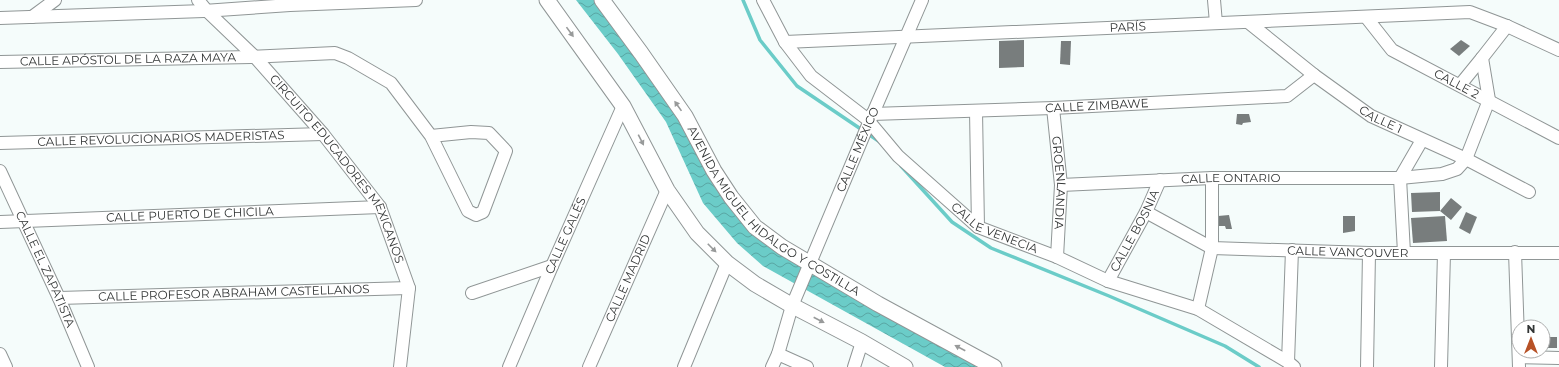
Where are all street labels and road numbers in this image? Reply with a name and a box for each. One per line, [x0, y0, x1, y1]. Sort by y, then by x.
street label: PARÍS [1109, 18, 1146, 35]
street label: CALLE APÓSTOL DE LA RAZA MAYA [20, 49, 236, 69]
street label: CALLE 2 [1432, 66, 1482, 102]
street label: CIRCUITO EDUCADORES MEXICANOS [267, 71, 408, 265]
street label: CALLE ZIMBAWE [1045, 95, 1149, 115]
street label: CALLE 1 [1356, 102, 1405, 136]
street label: CALLE MÉXICO [833, 104, 882, 194]
street label: AVENIDA MIGUEL HIDALGO Y COSTILLA [685, 123, 863, 299]
street label: CALLE REVOLUCIONARIOS MADERISTAS [37, 127, 285, 149]
street label: GROENLANDIA [1049, 135, 1069, 230]
street label: CALLE ONTARIO [1181, 170, 1281, 186]
street label: CALLE BOSNIA [1107, 187, 1162, 274]
street label: CALLE GALÉS [541, 195, 589, 276]
street label: CALLE VENECIA [948, 199, 1041, 256]
street label: CALLE PUERTO DE CHICILA [106, 203, 274, 225]
street label: CALLE EL ZAPATISTA [13, 208, 79, 330]
street label: CALLE MADRID [602, 232, 654, 324]
street label: CALLE VANCOUVER [1287, 242, 1409, 260]
street label: CALLE PROFESOR ABRAHAM CASTELLANOS [98, 281, 370, 304]

